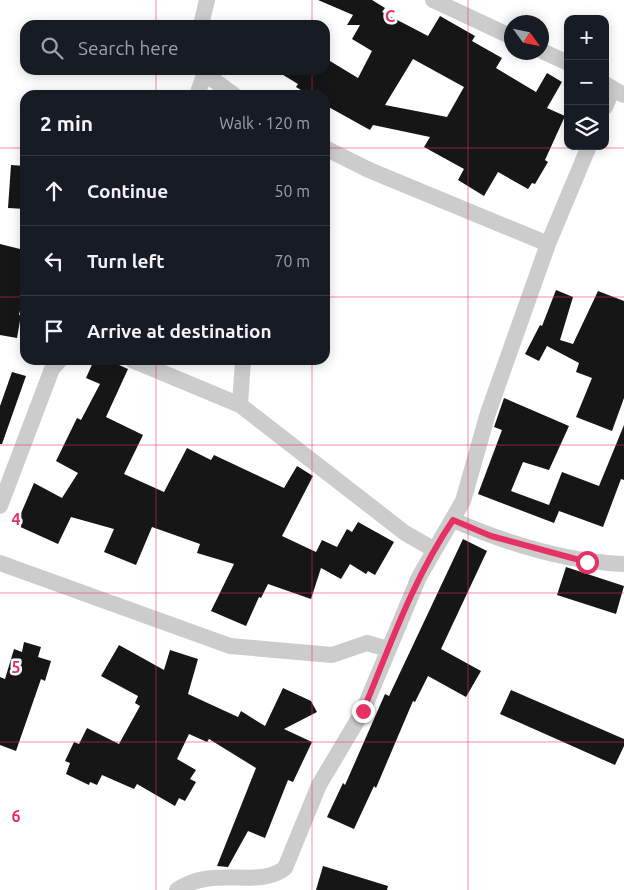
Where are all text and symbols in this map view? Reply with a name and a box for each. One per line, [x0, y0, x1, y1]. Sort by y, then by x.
text: C [385, 7, 395, 25]
north arrow [504, 15, 549, 60]
map controls [564, 15, 609, 150]
button: + [564, 15, 609, 60]
search box [20, 20, 330, 75]
icon: search [38, 34, 66, 62]
text: Search here [78, 37, 178, 59]
button: − [564, 60, 609, 105]
button: layers [564, 105, 609, 150]
text: 2 min [40, 111, 93, 135]
text: Walk · 120 m [219, 114, 310, 132]
icon: ahead [40, 177, 68, 205]
text: Continue [87, 180, 168, 202]
text: 50 m [274, 182, 310, 200]
icon: left [40, 247, 68, 275]
text: Turn left [87, 250, 165, 272]
text: 70 m [274, 252, 310, 270]
icon: arrive [40, 317, 68, 345]
text: Arrive at destination [87, 320, 272, 342]
text: 4 [11, 510, 21, 528]
route start [576, 551, 599, 574]
text: 5 [11, 658, 21, 676]
route end [352, 700, 375, 723]
text: 6 [11, 807, 21, 825]

